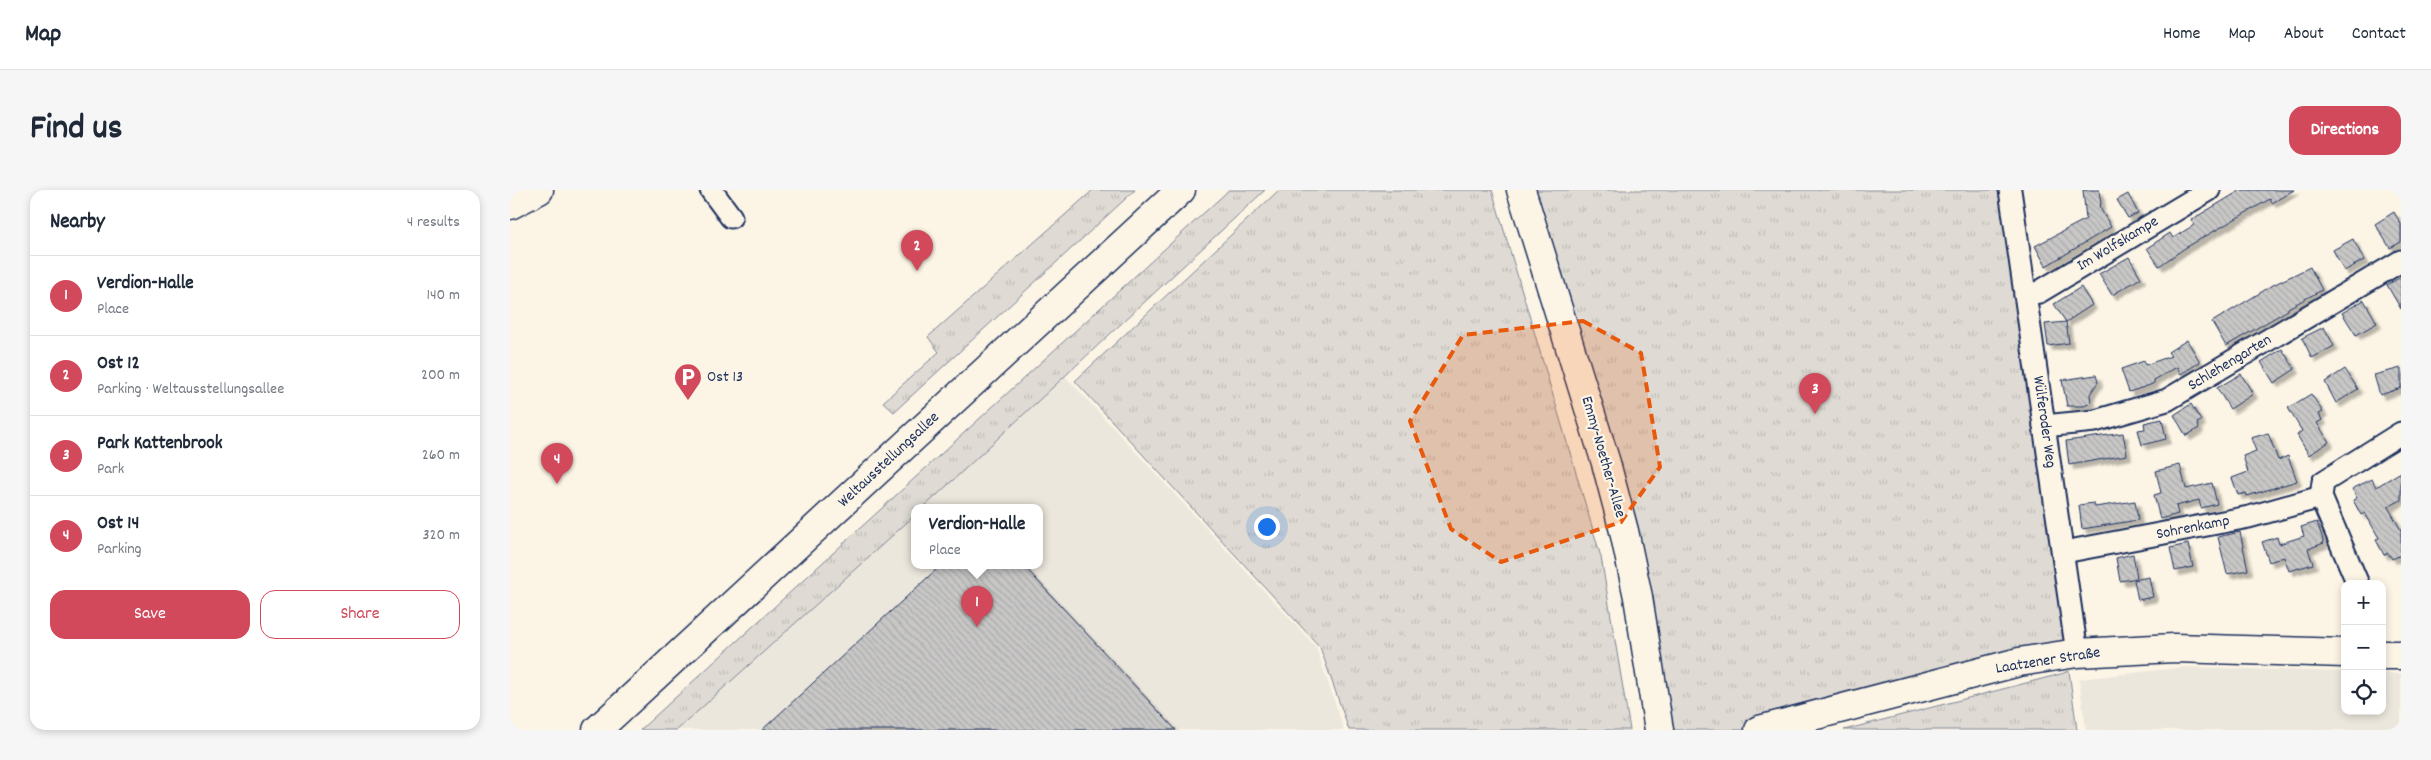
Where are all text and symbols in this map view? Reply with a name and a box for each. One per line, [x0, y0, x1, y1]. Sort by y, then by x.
text: Map [25, 18, 61, 52]
text: Home [2163, 22, 2200, 47]
text: Map [2228, 22, 2256, 47]
text: About [2284, 22, 2324, 47]
text: Contact [2352, 22, 2406, 47]
text: Find us [30, 105, 122, 155]
button: Directions [2289, 106, 2401, 155]
text: Nearby [50, 208, 105, 238]
text: 4 results [407, 211, 460, 234]
street label: Im Wolfskampe [2073, 211, 2163, 277]
pin: 2 [901, 230, 933, 271]
text: Verdion-Halle [97, 271, 194, 298]
text: 1 [64, 284, 68, 307]
text: 140 m [426, 284, 460, 307]
text: Place [97, 298, 129, 321]
street label: Schlehengarten [2184, 329, 2276, 397]
text: Ost 12 [97, 351, 140, 378]
parking icon: Ost 13 [673, 362, 703, 401]
text: 2 [63, 364, 70, 387]
text: 200 m [421, 364, 460, 387]
place label: Ost 13 [707, 366, 743, 389]
pin: 3 [1799, 373, 1831, 414]
street label: Wülferoder Weg [2026, 374, 2062, 470]
text: Parking · Weltausstellungsallee [97, 378, 284, 401]
street label: Emmy-Noether-Allee [1575, 394, 1631, 520]
street label: Weltausstellungsallee [833, 407, 945, 513]
text: Park Kattenbrook [97, 431, 223, 458]
pin: 4 [541, 443, 573, 484]
text: 3 [62, 444, 70, 467]
text: 260 m [422, 444, 460, 467]
text: Park [97, 458, 124, 481]
popup [911, 504, 1043, 569]
street label: Sohrenkamp [2154, 510, 2232, 546]
text: Ost 14 [97, 511, 139, 538]
text: Verdion-Halle [929, 512, 1025, 539]
your location [1254, 514, 1280, 540]
text: 4 [63, 524, 69, 547]
text: 320 m [423, 524, 460, 547]
text: Parking [97, 538, 142, 561]
text: Place [929, 539, 961, 562]
map controls [2341, 580, 2386, 715]
button: + [2341, 580, 2386, 625]
pin: 1 [961, 586, 993, 627]
button: Save [50, 590, 250, 639]
button: Share [260, 590, 460, 639]
button: − [2341, 625, 2386, 670]
street label: Laatzener Straße [1994, 641, 2102, 681]
button: locate [2341, 670, 2386, 715]

